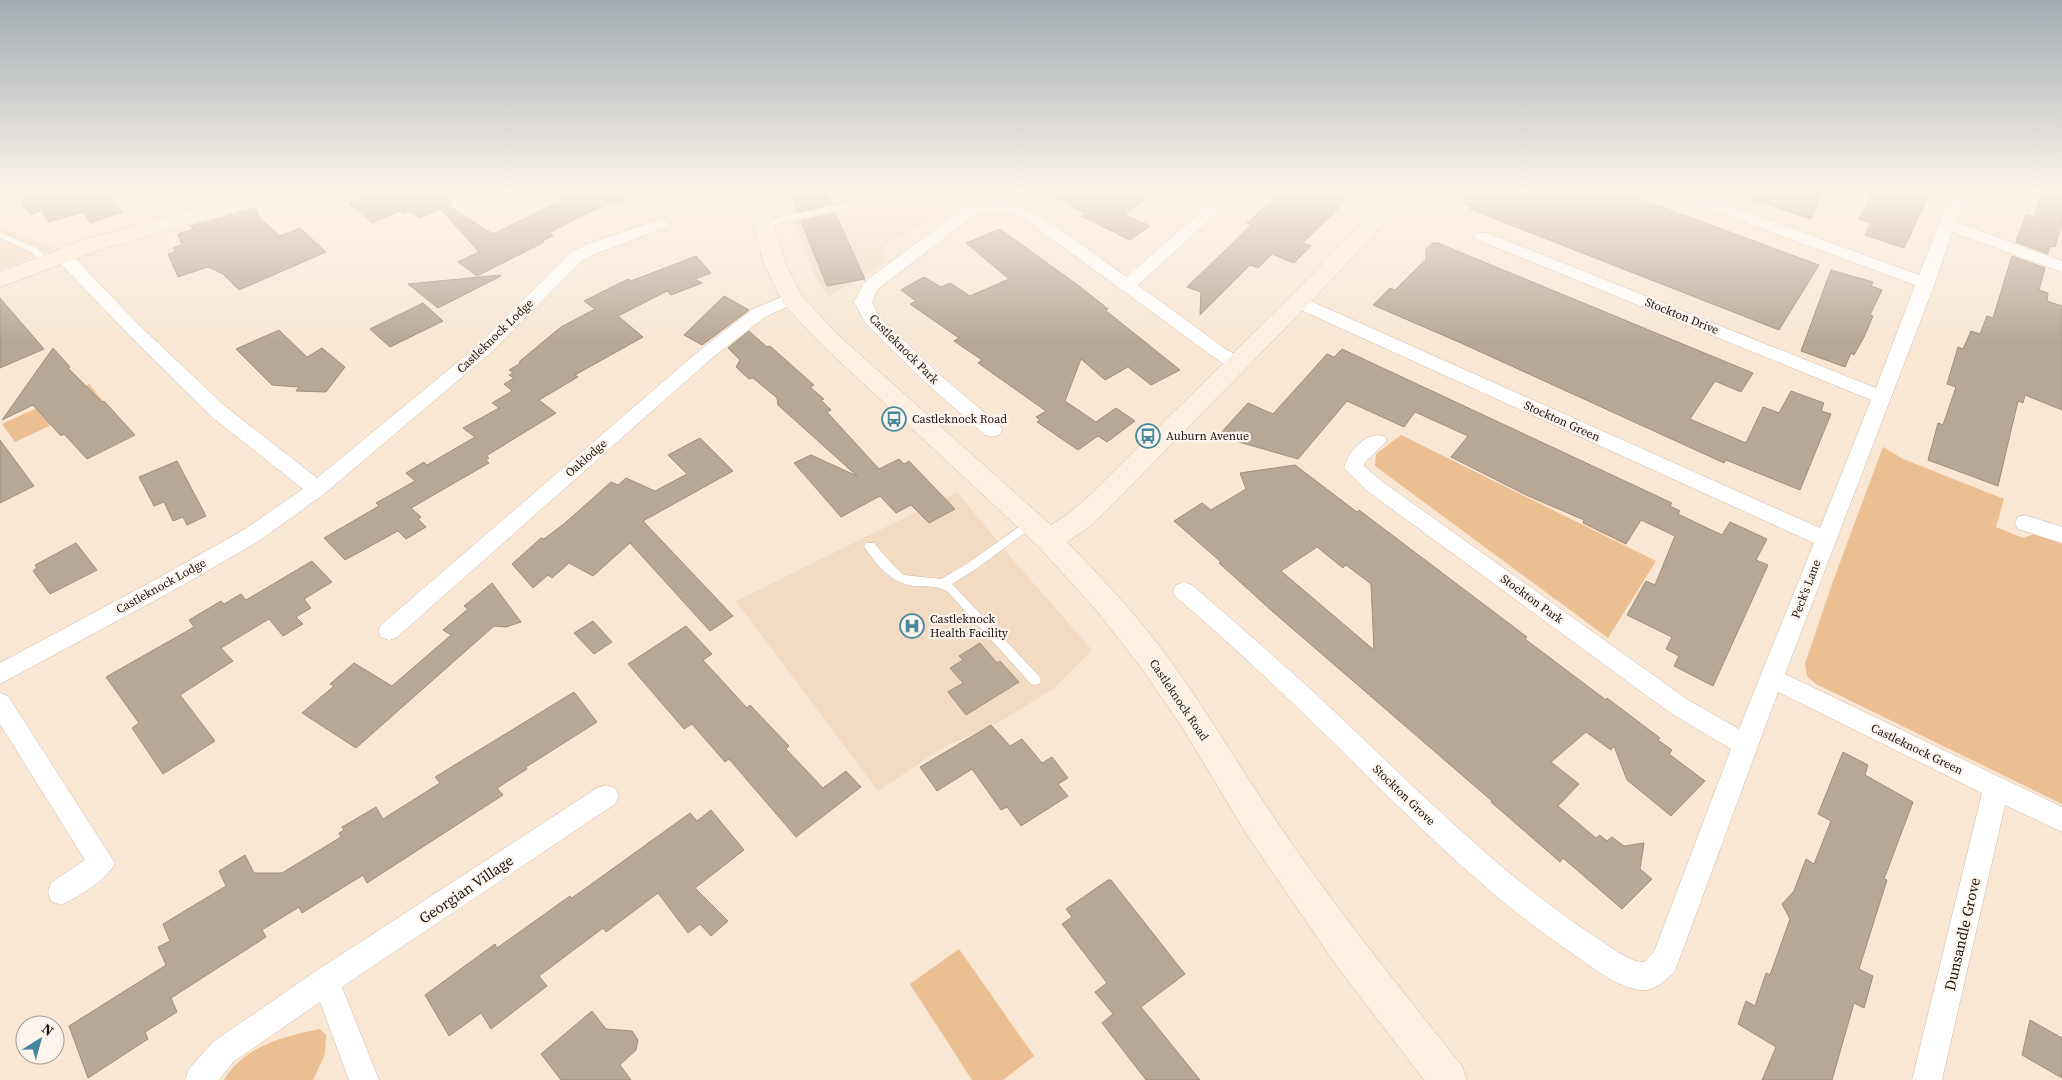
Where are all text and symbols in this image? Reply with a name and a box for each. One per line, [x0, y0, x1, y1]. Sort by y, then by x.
street label: Stockton Drive [1643, 294, 1721, 338]
street label: Castleknock Lodge [453, 295, 537, 377]
street label: Castleknock Park [866, 311, 943, 388]
street label: Stockton Green [1521, 397, 1603, 445]
bus stop icon: Castleknock Road [881, 406, 907, 432]
place label: Castleknock Road [912, 411, 1007, 427]
bus stop icon: Auburn Avenue [1135, 423, 1161, 449]
place label: Auburn Avenue [1166, 428, 1249, 444]
street label: Oaklodge [562, 435, 610, 481]
street label: Castleknock Lodge [113, 555, 209, 617]
street label: Peck's Lane [1787, 557, 1825, 621]
street label: Stockton Park [1497, 571, 1567, 627]
place label: Castleknock Health Facility [930, 611, 1009, 641]
hospital icon: Castleknock Health Facility [899, 613, 925, 639]
street label: Castleknock Road [1146, 656, 1212, 744]
street label: Castleknock Green [1868, 720, 1966, 778]
street label: Stockton Grove [1369, 761, 1439, 829]
street label: Georgian Village [415, 849, 518, 928]
street label: Dunsandle Grove [1939, 875, 1985, 993]
north arrow [15, 1015, 65, 1065]
text: N [38, 1019, 58, 1041]

